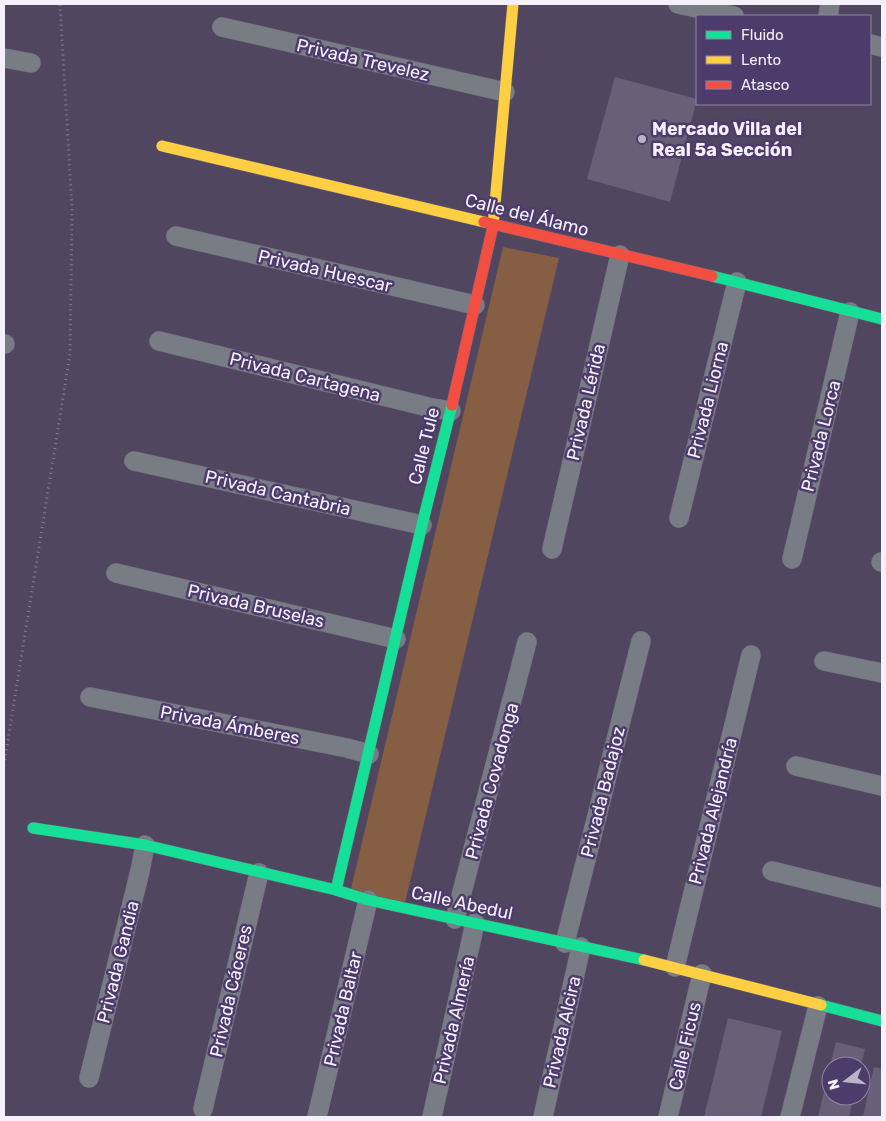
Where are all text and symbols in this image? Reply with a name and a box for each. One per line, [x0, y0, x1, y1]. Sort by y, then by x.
legend [696, 15, 871, 105]
text: Fluido [741, 26, 784, 44]
street label: Privada Trevelez [294, 34, 432, 86]
text: Lento [741, 51, 781, 69]
text: Atasco [741, 76, 789, 94]
place label: Mercado Villa del Real 5a Sección [652, 118, 802, 161]
marker: Mercado Villa del Real 5a Sección [636, 133, 648, 145]
street label: Calle del Álamo [463, 189, 591, 241]
street label: Privada Huescar [256, 245, 394, 297]
street label: Privada Liorna [683, 339, 733, 461]
street label: Privada Lérida [562, 341, 610, 463]
street label: Privada Cartagena [227, 348, 383, 406]
street label: Privada Lorca [797, 378, 845, 494]
street label: Calle Tule [404, 405, 444, 487]
street label: Privada Cantabria [203, 466, 353, 520]
street label: Privada Bruselas [185, 580, 327, 632]
street label: Privada Covadonga [460, 700, 524, 862]
street label: Privada Ámberes [158, 701, 302, 749]
street label: Privada Badajoz [576, 724, 630, 860]
street label: Privada Alejandría [684, 735, 742, 887]
street label: Calle Abedul [409, 881, 515, 925]
street label: Privada Gandia [92, 898, 144, 1026]
street label: Privada Cáceres [205, 923, 257, 1059]
street label: Privada Baltar [319, 949, 367, 1069]
street label: Privada Almería [429, 954, 479, 1086]
street label: Privada Alcira [538, 974, 586, 1090]
street label: Calle Ficus [664, 1000, 706, 1092]
north arrow [821, 1056, 871, 1106]
text: N [824, 1077, 844, 1092]

